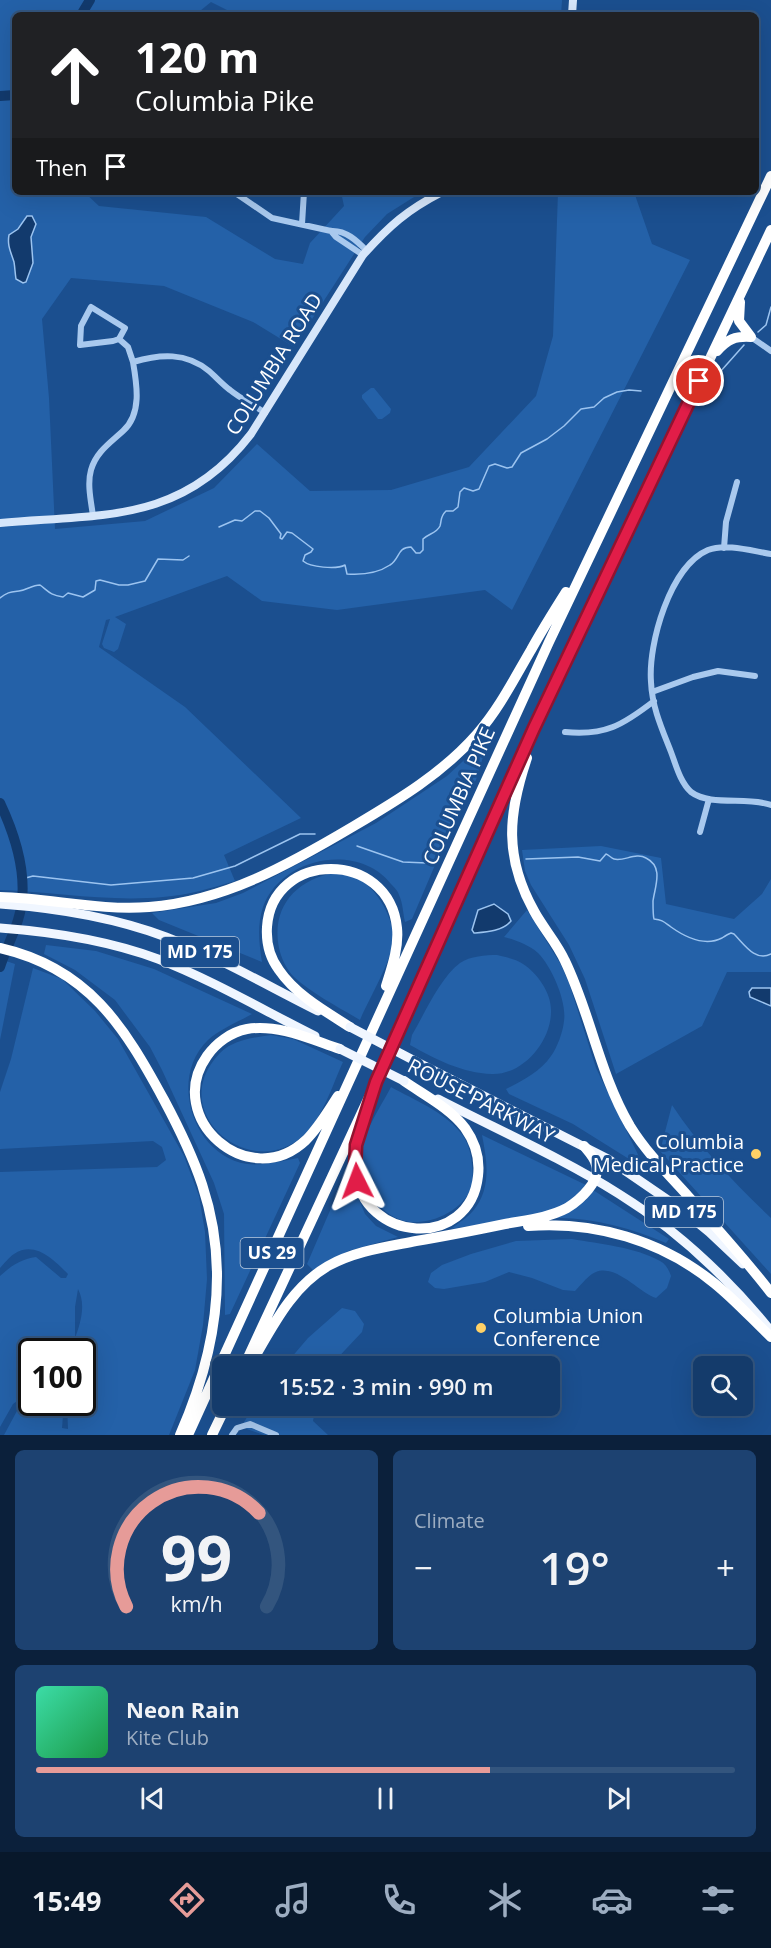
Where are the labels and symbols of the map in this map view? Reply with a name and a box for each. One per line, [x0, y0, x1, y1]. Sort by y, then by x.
street label: COLUMBIA ROAD [219, 288, 328, 440]
pin [673, 355, 724, 406]
street label: COLUMBIA PIKE [416, 722, 501, 869]
road number: MD 175 [161, 937, 239, 967]
street label: ROUSE PARKWAY [403, 1052, 560, 1150]
place label: Columbia Medical Practice [593, 1128, 744, 1178]
marker: Columbia Medical Practice [749, 1147, 763, 1161]
position arrow [325, 1149, 389, 1213]
road number: MD 175 [645, 1197, 723, 1227]
road number: US 29 [240, 1238, 304, 1268]
place label: Columbia Union Conference [493, 1302, 643, 1352]
marker: Columbia Union Conference [474, 1321, 488, 1335]
speed limit sign: 100 [18, 1338, 96, 1416]

